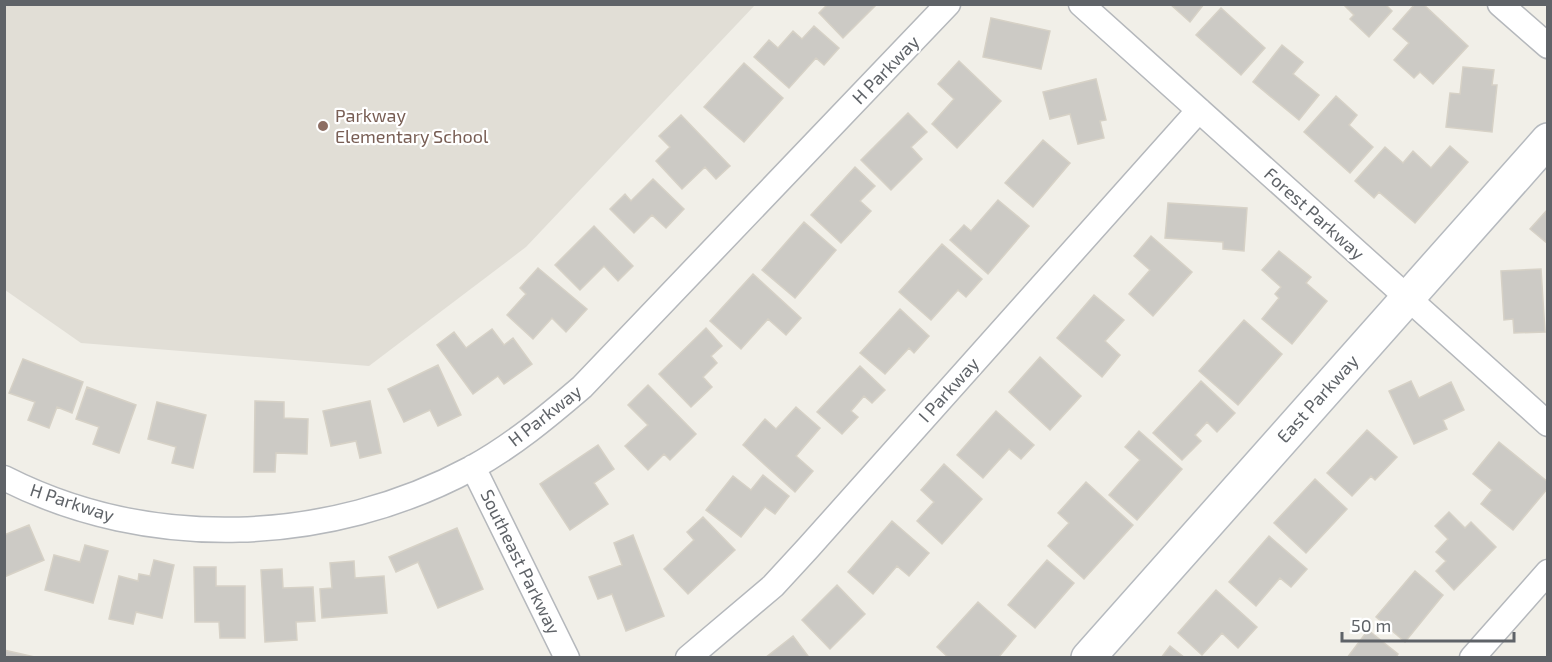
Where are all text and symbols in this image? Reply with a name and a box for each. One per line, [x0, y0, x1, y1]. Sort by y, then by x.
street label: H Parkway [847, 30, 924, 108]
place label: Parkway Elementary School [335, 104, 489, 147]
marker: Parkway Elementary School [316, 119, 330, 133]
street label: Forest Parkway [1260, 162, 1370, 264]
street label: East Parkway [1272, 349, 1363, 447]
street label: I Parkway [913, 352, 983, 426]
street label: H Parkway [503, 379, 586, 451]
street label: H Parkway [28, 478, 118, 526]
street label: Southeast Parkway [476, 486, 566, 638]
scale bar [1342, 605, 1514, 643]
text: 50 m [1351, 614, 1391, 636]

